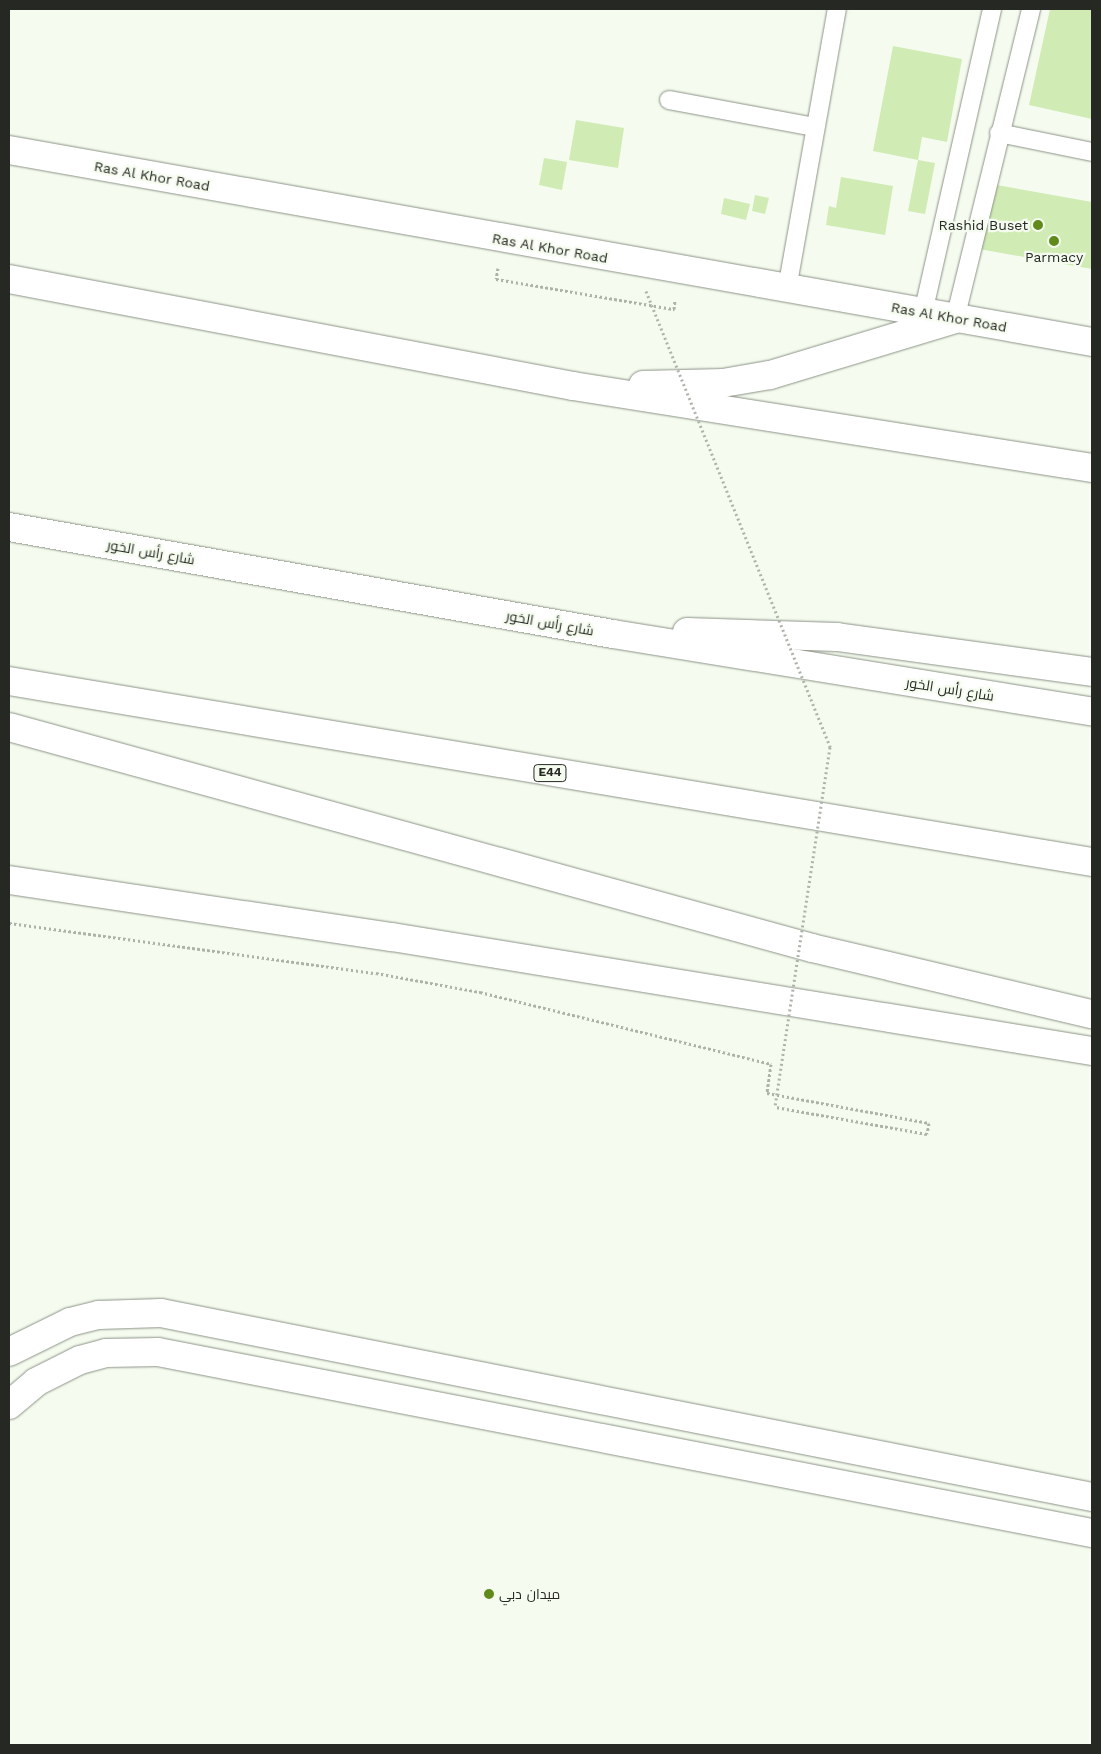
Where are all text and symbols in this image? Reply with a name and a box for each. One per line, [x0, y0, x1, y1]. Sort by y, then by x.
street label: Ras Al Khor Road [92, 157, 212, 195]
place label: Rashid Buset [939, 217, 1028, 233]
marker: Rashid Buset [1032, 219, 1044, 231]
street label: Ras Al Khor Road [490, 229, 610, 267]
marker: Parmacy [1048, 235, 1060, 247]
place label: Parmacy [1025, 249, 1083, 265]
street label: Ras Al Khor Road [889, 298, 1009, 336]
street label: شارع رأس الخور [106, 536, 196, 568]
street label: شارع رأس الخور [505, 607, 595, 639]
street label: شارع رأس الخور [905, 674, 995, 704]
road number: E44 [532, 764, 568, 782]
place label: ميدان دبي [499, 1586, 560, 1602]
marker: ميدان دبي [483, 1588, 495, 1600]

